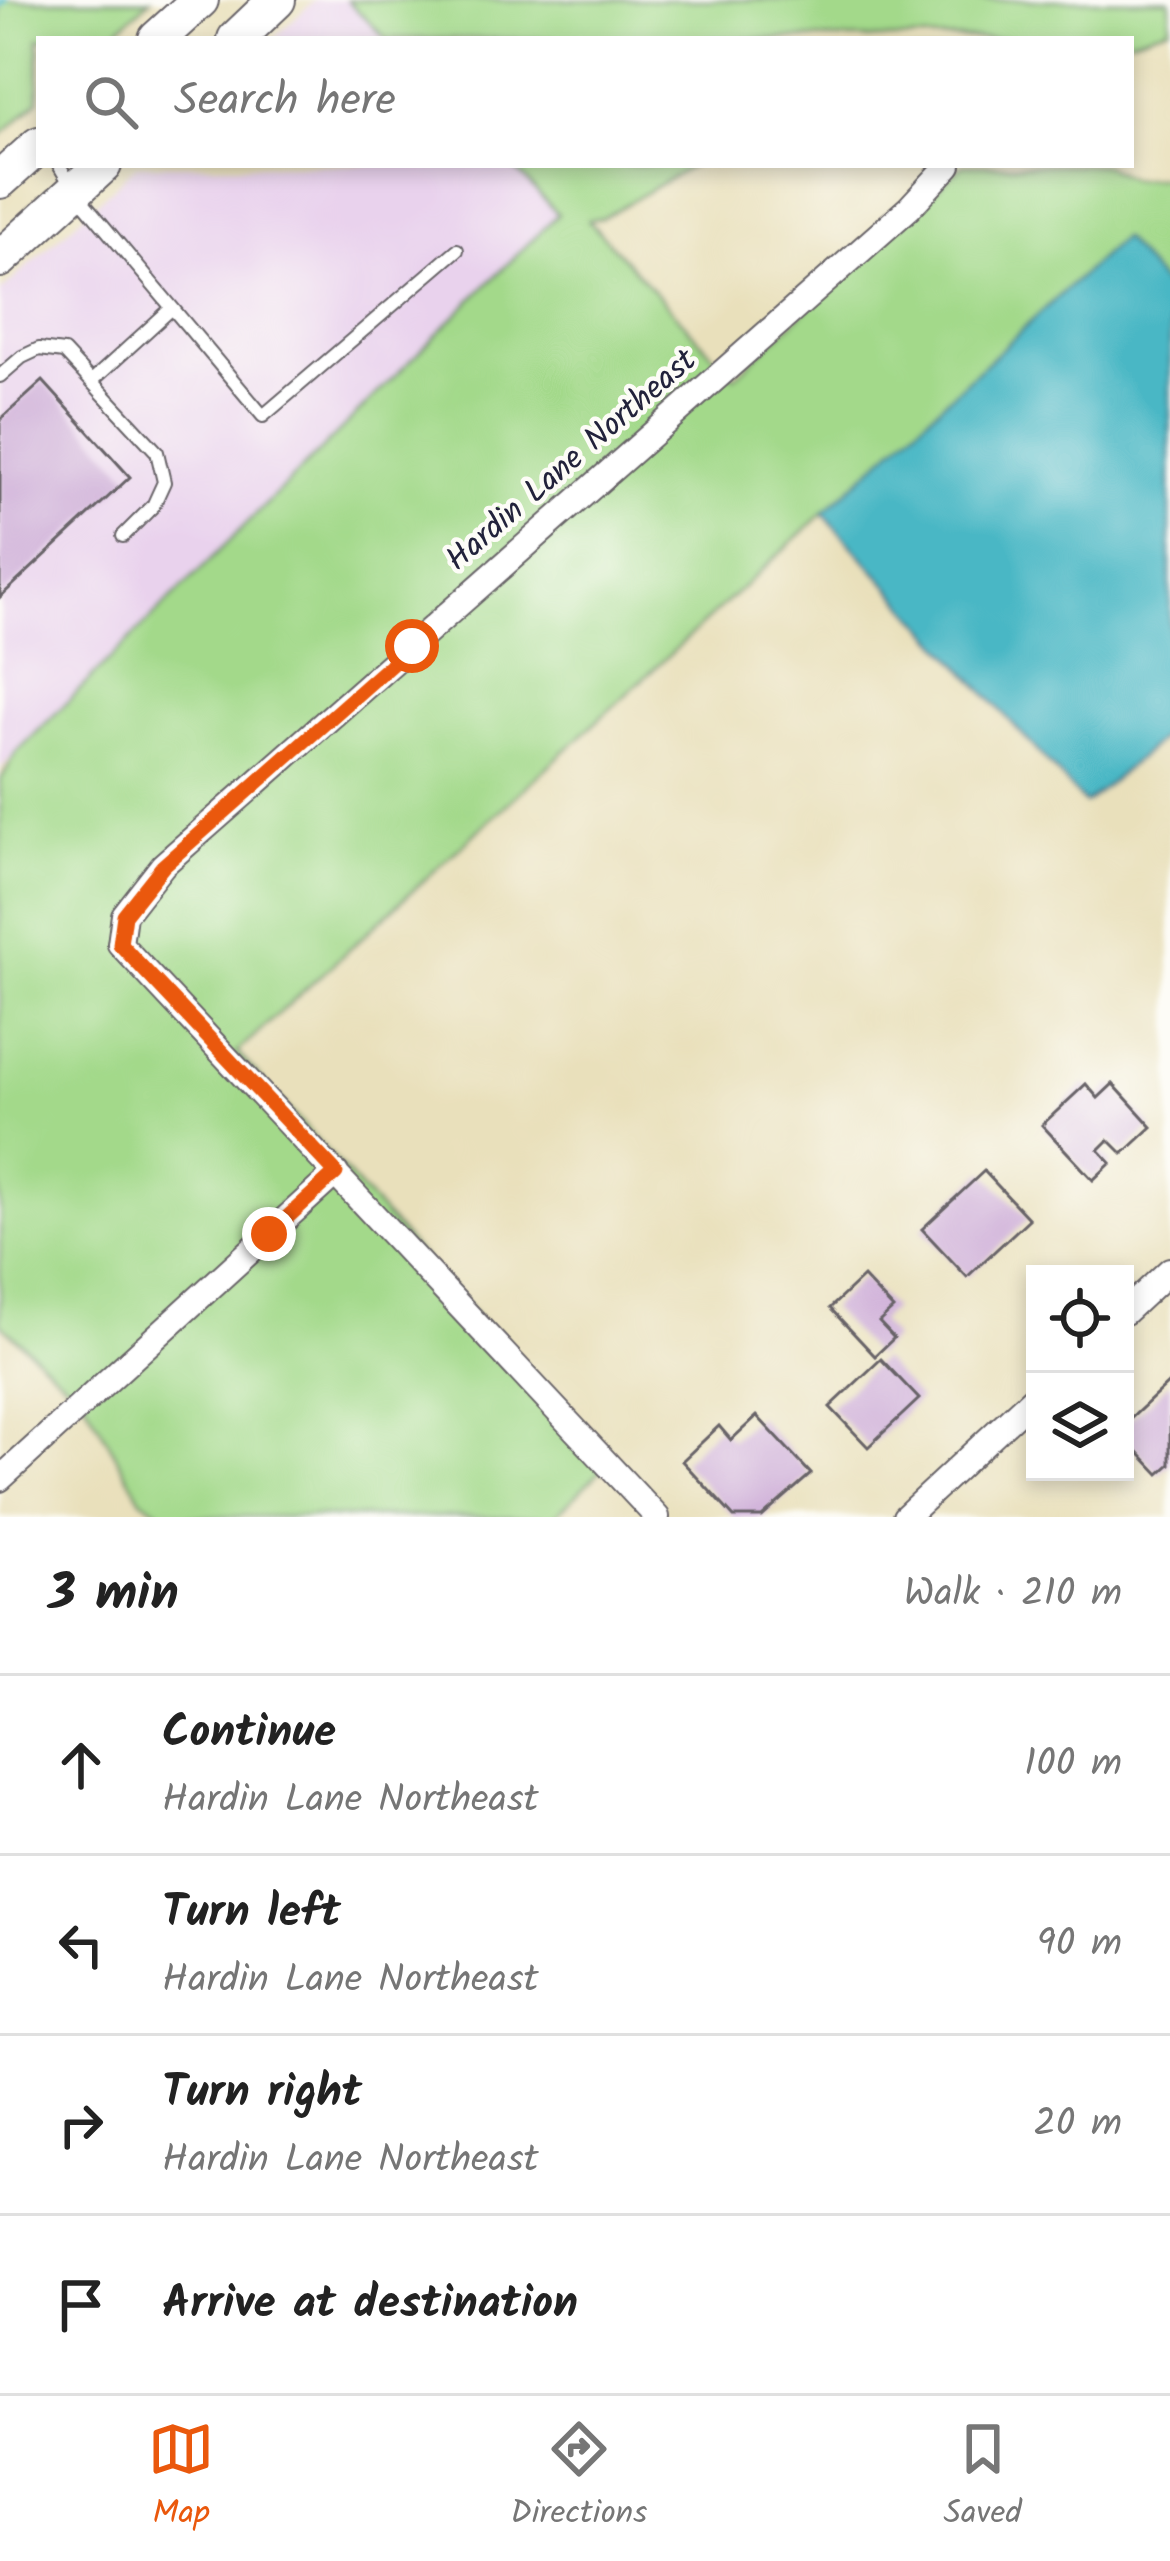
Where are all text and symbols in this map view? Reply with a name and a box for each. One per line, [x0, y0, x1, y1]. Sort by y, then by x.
search box [36, 36, 1134, 168]
text: Search here [174, 66, 396, 138]
icon: search [78, 69, 144, 135]
street label: Hardin Lane Northeast [434, 336, 711, 586]
route start [385, 619, 439, 673]
route end [242, 1207, 296, 1261]
map controls [1026, 1265, 1134, 1481]
button: locate [1026, 1265, 1134, 1373]
button: layers [1026, 1373, 1134, 1481]
text: 3 min [48, 1555, 179, 1636]
text: Walk · 210 m [904, 1564, 1122, 1626]
text: Continue [162, 1698, 336, 1770]
icon: ahead [48, 1732, 114, 1798]
text: 100 m [1024, 1734, 1122, 1796]
text: Hardin Lane Northeast [162, 1770, 539, 1832]
text: Turn left [162, 1878, 341, 1950]
icon: left [48, 1912, 114, 1978]
text: 90 m [1037, 1914, 1122, 1976]
text: Hardin Lane Northeast [162, 1950, 539, 2012]
text: Turn right [162, 2058, 362, 2130]
icon: right [48, 2092, 114, 2158]
text: 20 m [1033, 2094, 1122, 2156]
text: Hardin Lane Northeast [162, 2130, 539, 2192]
text: Arrive at destination [162, 2269, 578, 2341]
icon: arrive [48, 2272, 114, 2338]
tab: Map [148, 2416, 214, 2541]
tab: Directions [510, 2416, 647, 2541]
tab: Saved [944, 2416, 1022, 2541]

